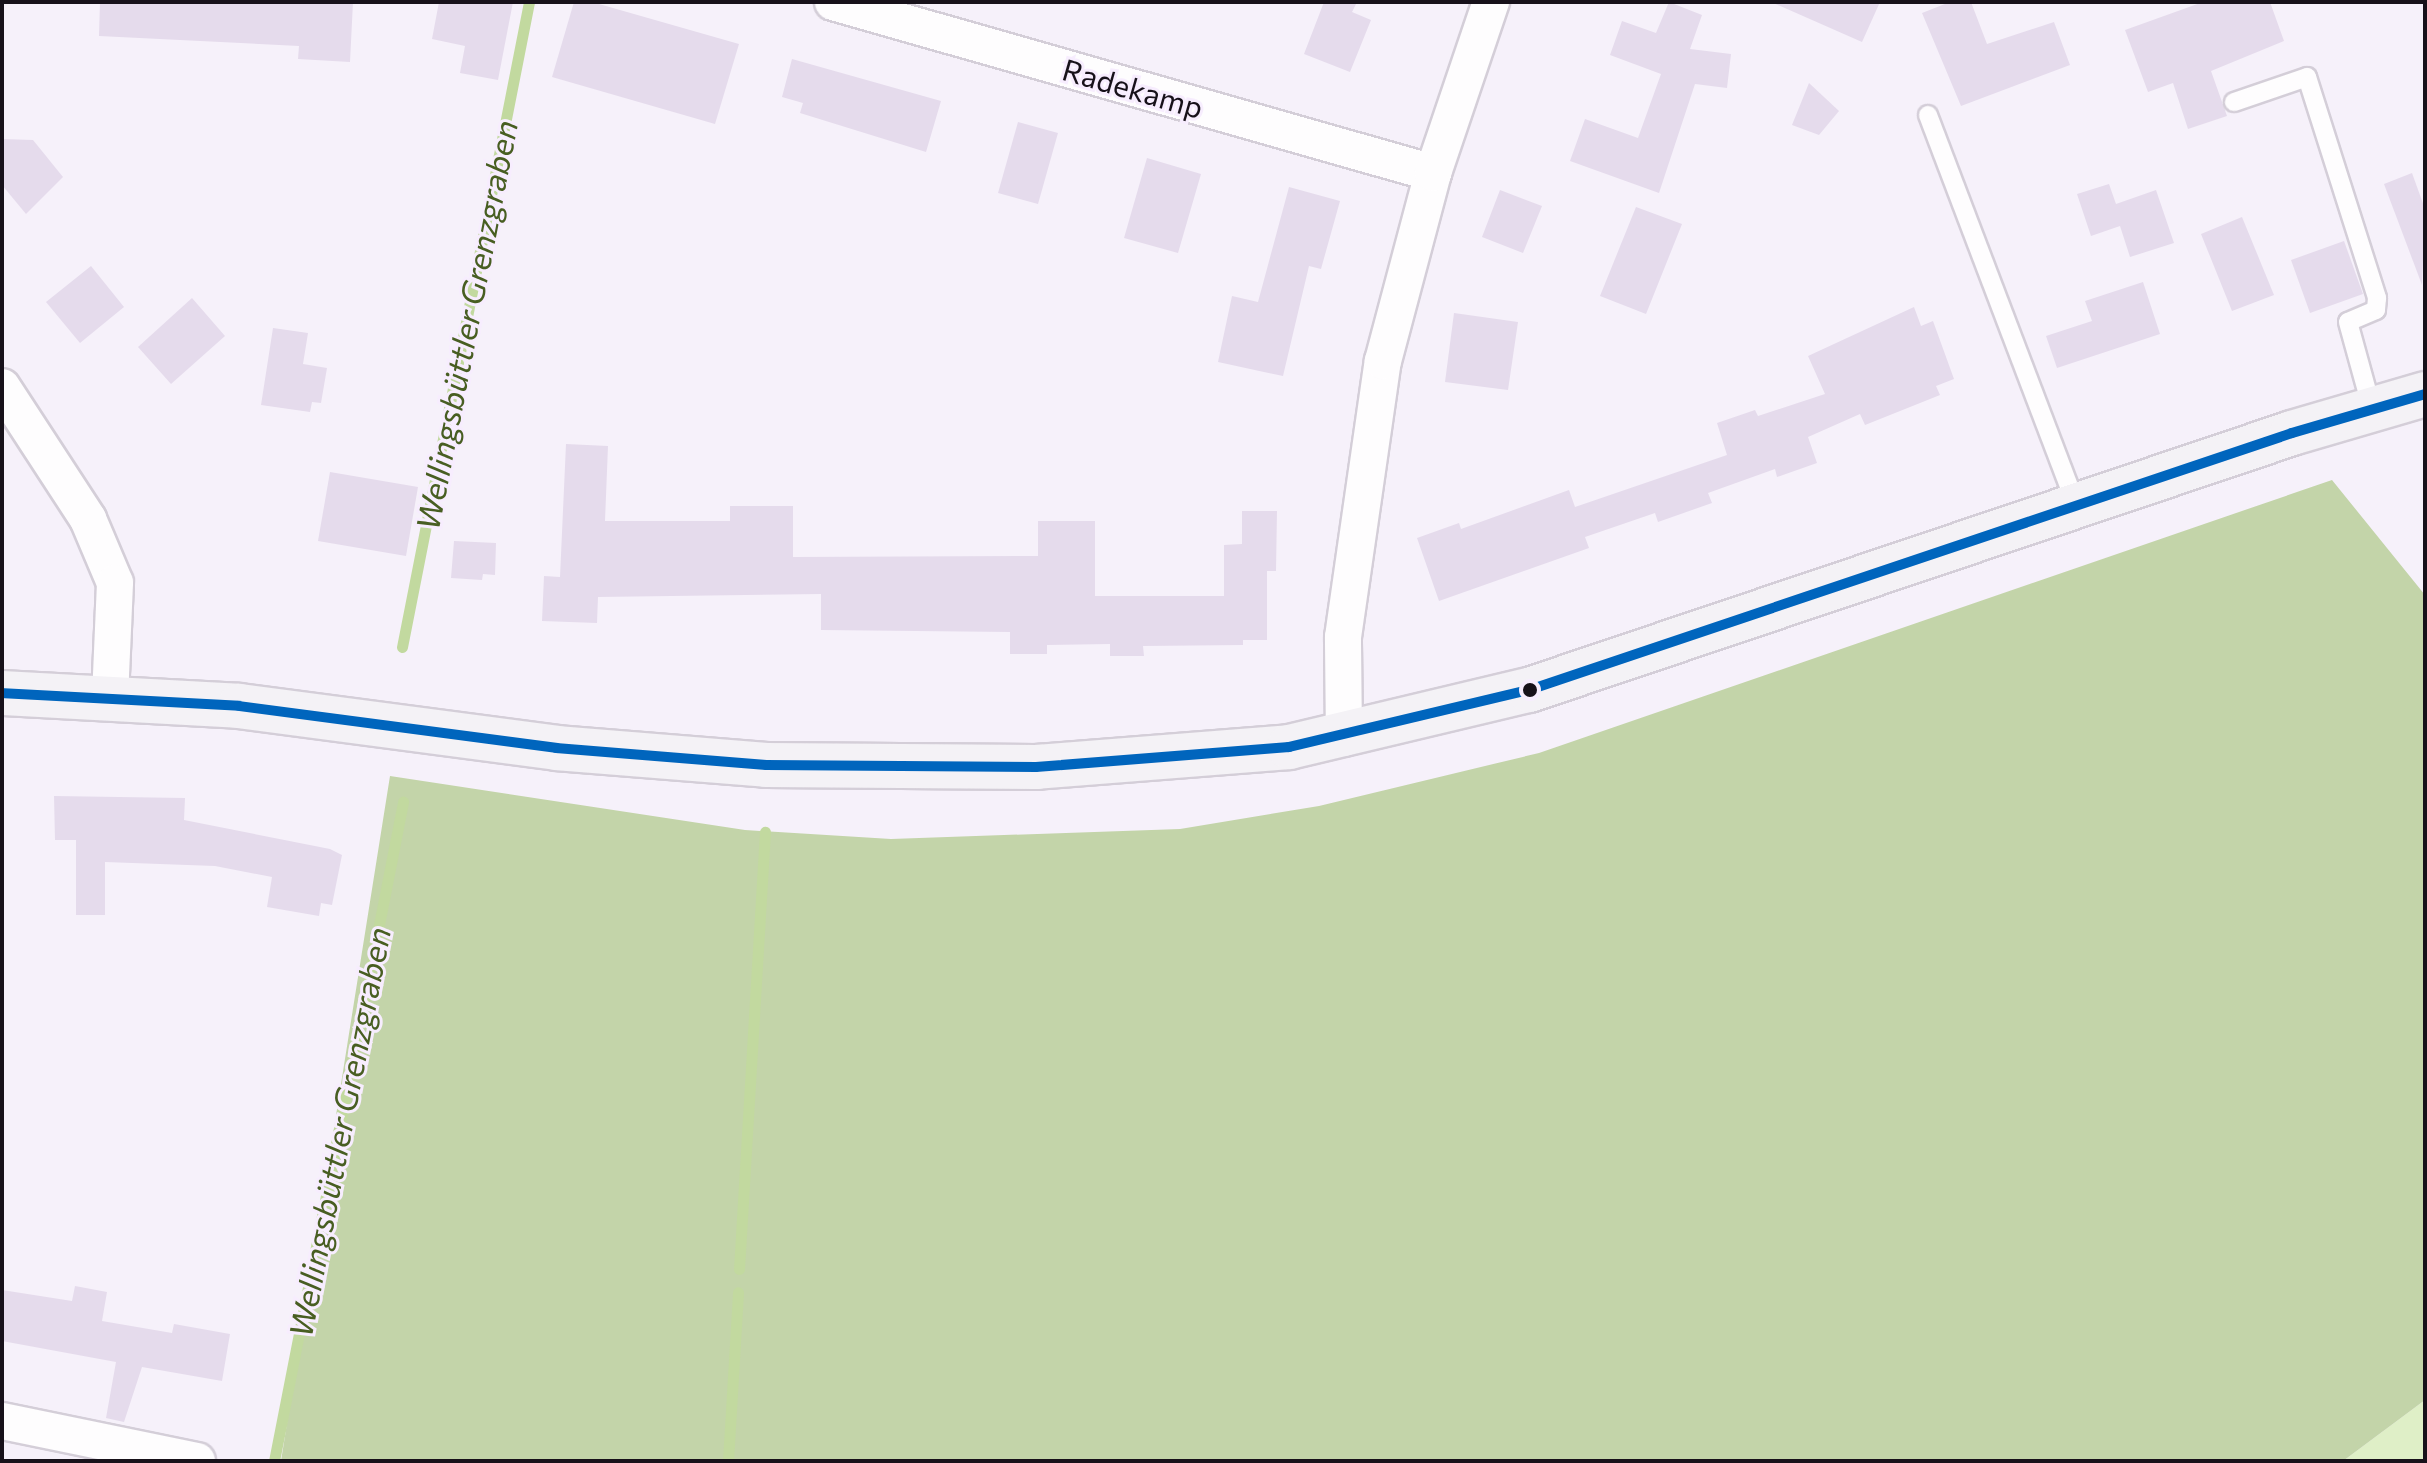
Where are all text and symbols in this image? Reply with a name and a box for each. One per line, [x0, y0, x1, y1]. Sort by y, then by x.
street label: Radekamp [1058, 51, 1208, 125]
water label: Wellingsbüttler Grenzgraben [407, 117, 525, 533]
unlabelled marker [1522, 682, 1538, 698]
water label: Wellingsbüttler Grenzgraben [280, 924, 398, 1340]

